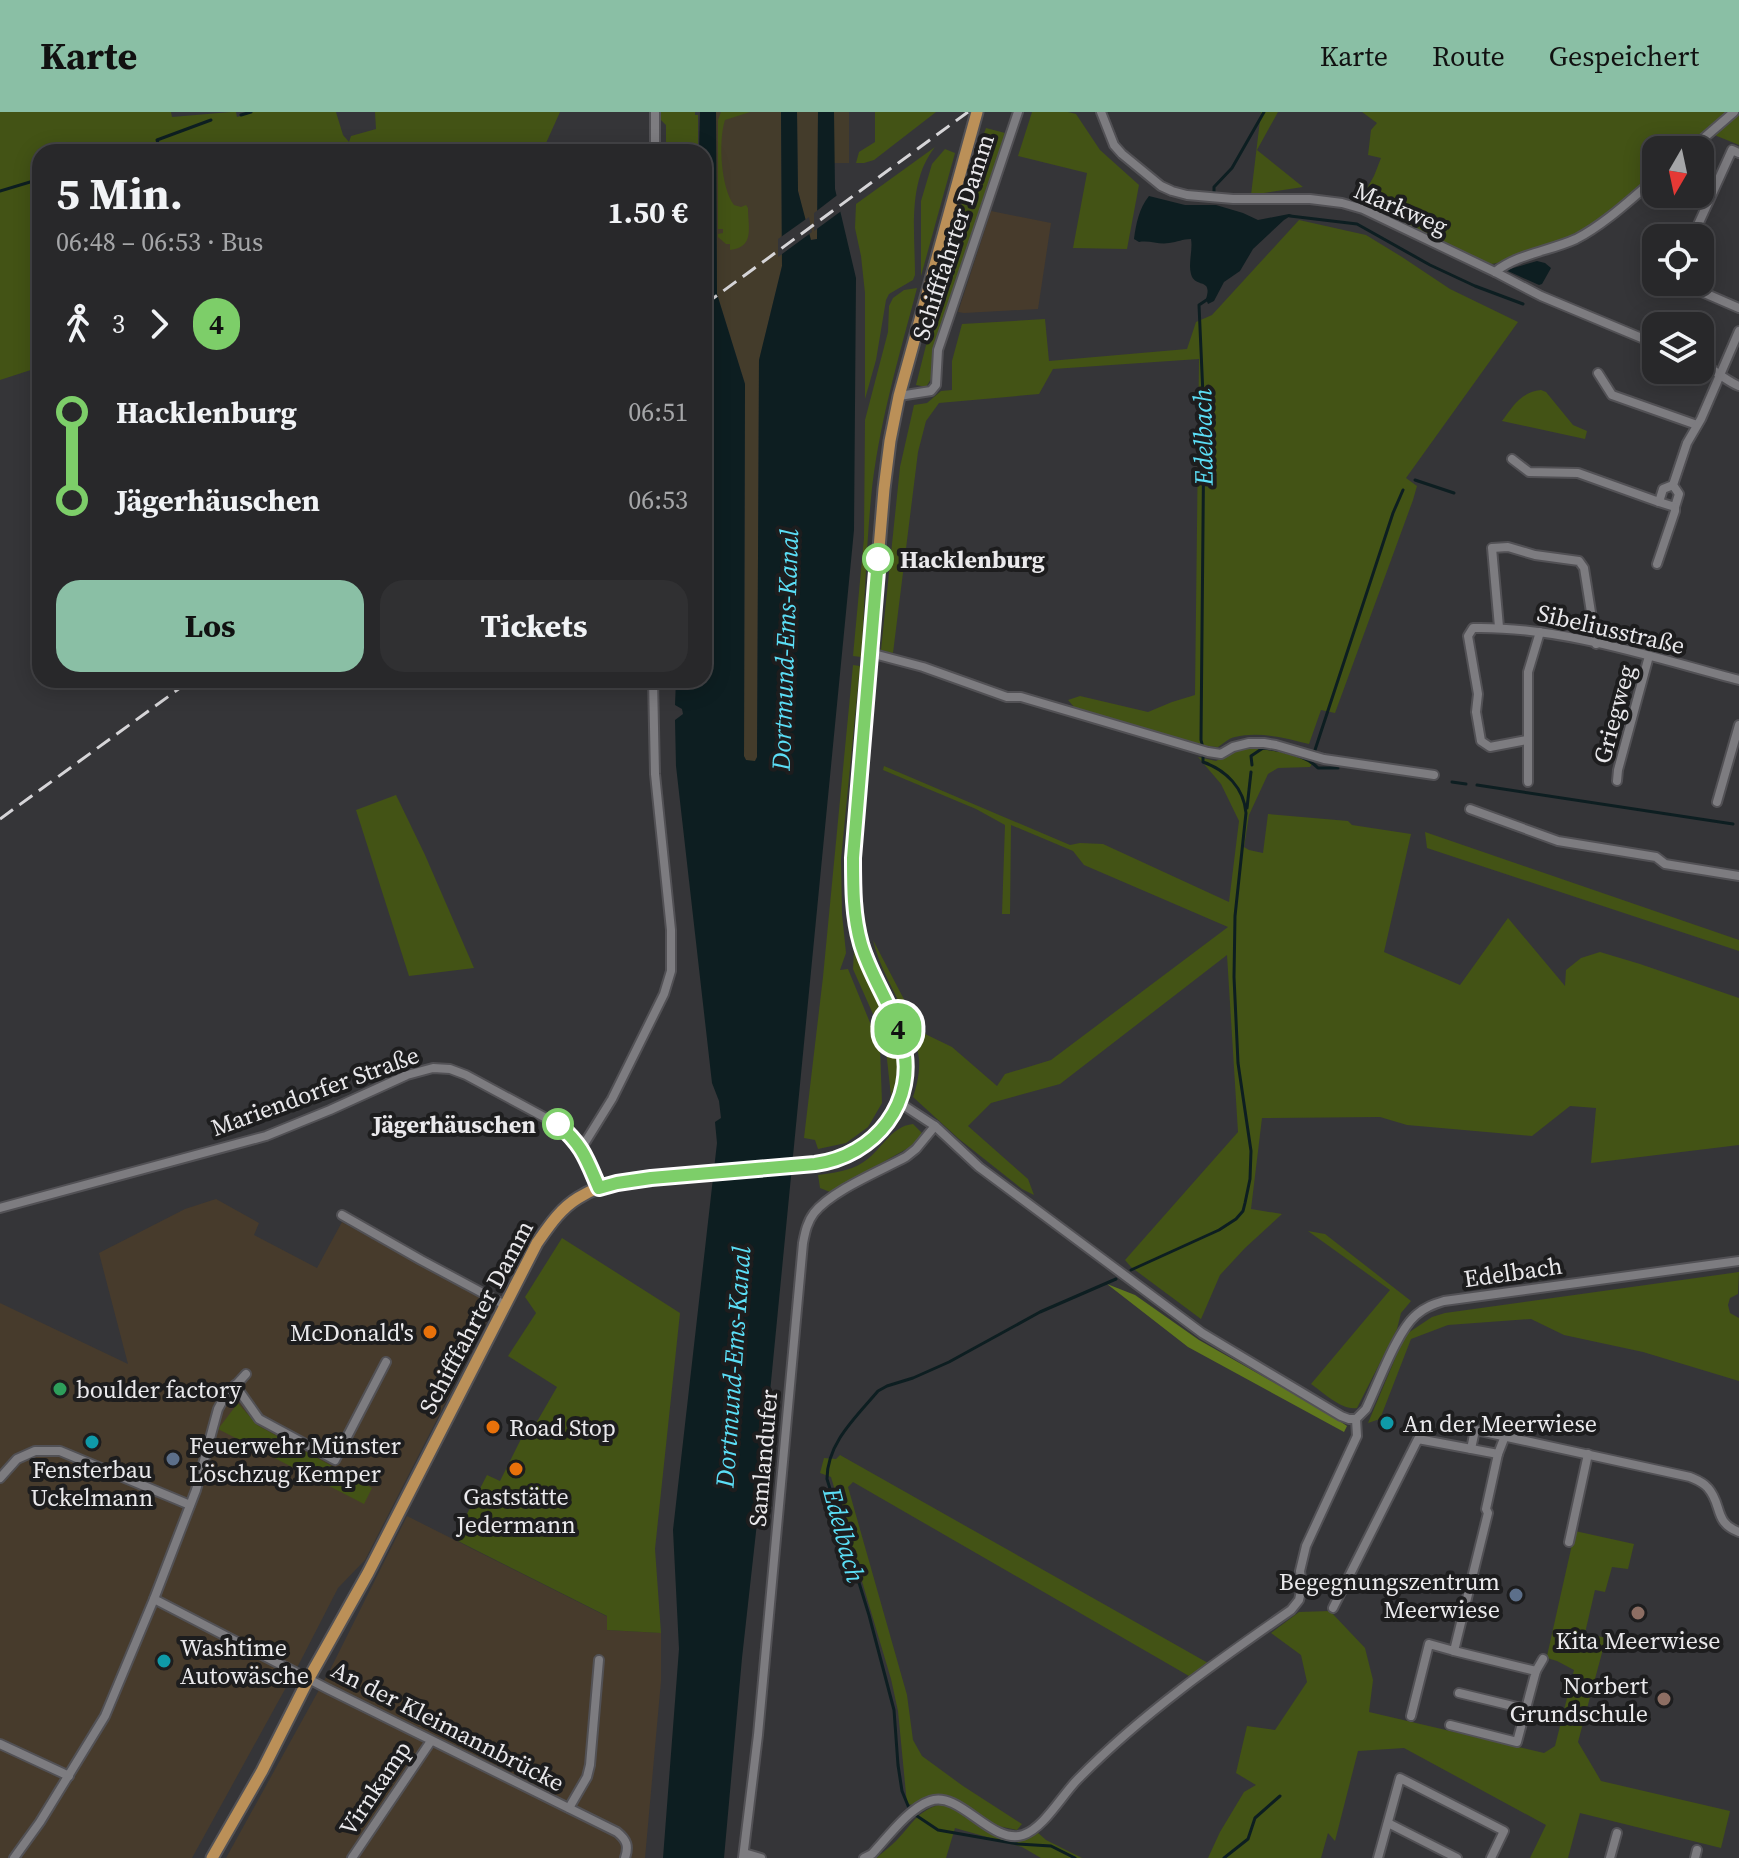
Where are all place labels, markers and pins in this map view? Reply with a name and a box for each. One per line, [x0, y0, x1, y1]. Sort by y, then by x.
place label: Hacklenburg [900, 543, 1045, 576]
marker: Hacklenburg [863, 544, 893, 574]
place label: Jägerhäuschen [371, 1108, 536, 1141]
marker: Jägerhäuschen [543, 1109, 573, 1139]
place label: McDonald's [290, 1316, 414, 1349]
marker: McDonald's [421, 1323, 439, 1341]
place label: boulder factory [76, 1373, 242, 1406]
marker: boulder factory [51, 1380, 69, 1398]
place label: An der Meerwiese [1403, 1407, 1597, 1440]
place label: Road Stop [509, 1411, 616, 1444]
marker: An der Meerwiese [1378, 1414, 1396, 1432]
marker: Road Stop [484, 1418, 502, 1436]
place label: Feuerwehr Münster Löschzug Kemper [189, 1429, 401, 1490]
marker: Fensterbau Uckelmann [83, 1433, 101, 1451]
marker: Feuerwehr Münster Löschzug Kemper [164, 1450, 182, 1468]
place label: Fensterbau Uckelmann [31, 1453, 153, 1514]
marker: Gaststätte Jedermann [507, 1460, 525, 1478]
place label: Gaststätte Jedermann [455, 1480, 576, 1541]
place label: Begegnungszentrum Meerwiese [1279, 1565, 1500, 1626]
marker: Begegnungszentrum Meerwiese [1507, 1586, 1525, 1604]
marker: Kita Meerwiese [1629, 1604, 1647, 1622]
place label: Kita Meerwiese [1555, 1624, 1721, 1657]
place label: Washtime Autowäsche [180, 1631, 309, 1692]
marker: Washtime Autowäsche [155, 1652, 173, 1670]
place label: Norbert Grundschule [1510, 1669, 1648, 1730]
marker: Norbert Grundschule [1655, 1690, 1673, 1708]

